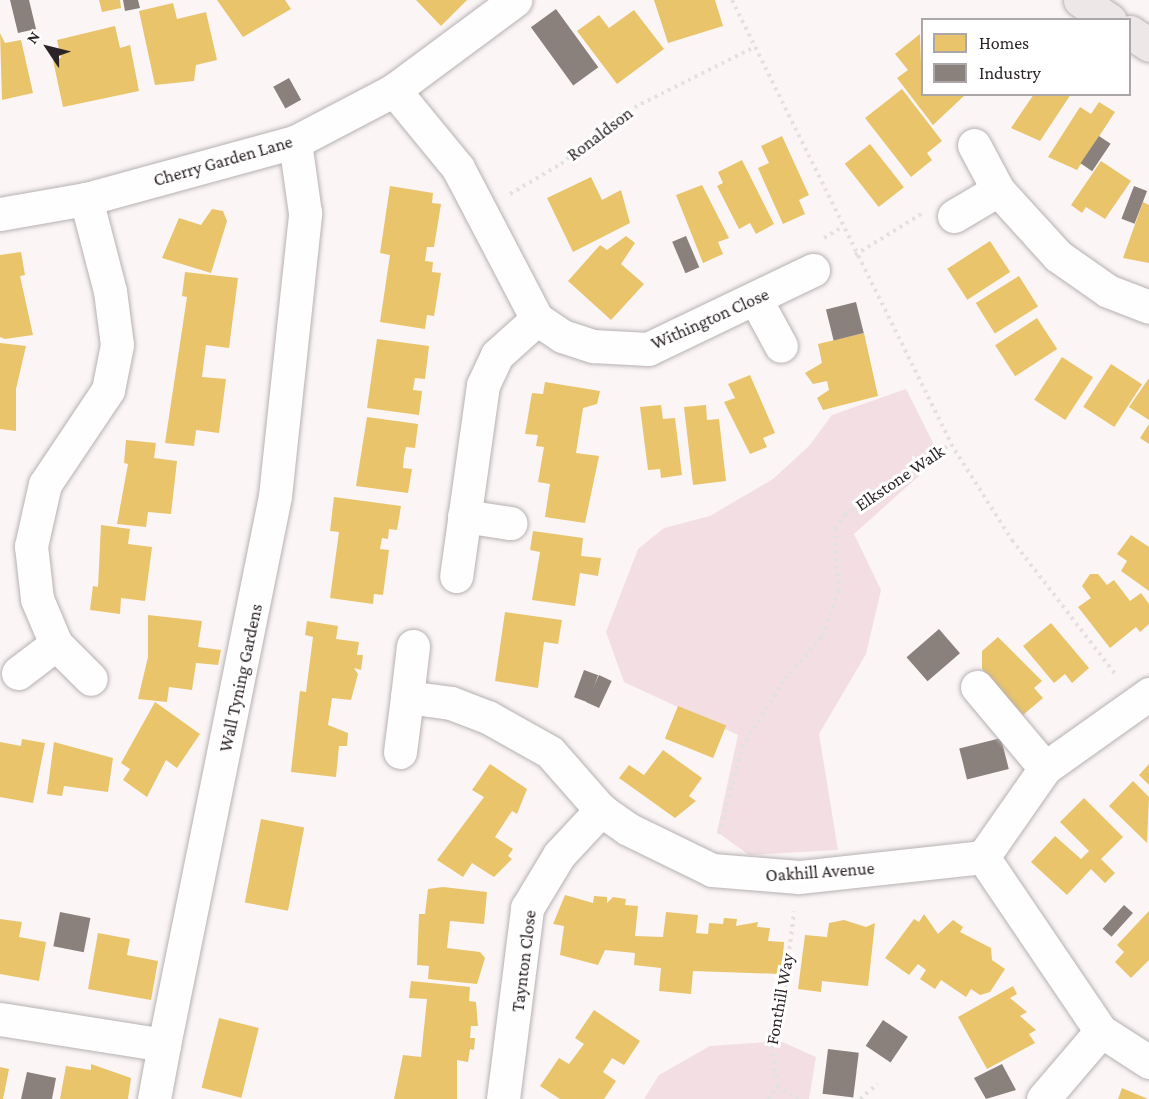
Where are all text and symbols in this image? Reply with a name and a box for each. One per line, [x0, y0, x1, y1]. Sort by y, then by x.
north arrow [18, 18, 78, 78]
legend [921, 18, 1131, 96]
text: N [23, 28, 43, 47]
text: Homes [979, 33, 1029, 53]
text: Industry [979, 63, 1041, 83]
street label: Ronaldson [563, 102, 637, 166]
street label: Cherry Garden Lane [151, 131, 295, 191]
street label: Withington Close [648, 283, 772, 355]
street label: Elkstone Walk [851, 440, 949, 516]
street label: Wall Tyning Gardens [215, 602, 267, 754]
street label: Oakhill Avenue [765, 857, 875, 887]
street label: Taynton Close [507, 909, 541, 1013]
street label: Fonthill Way [761, 952, 799, 1046]

